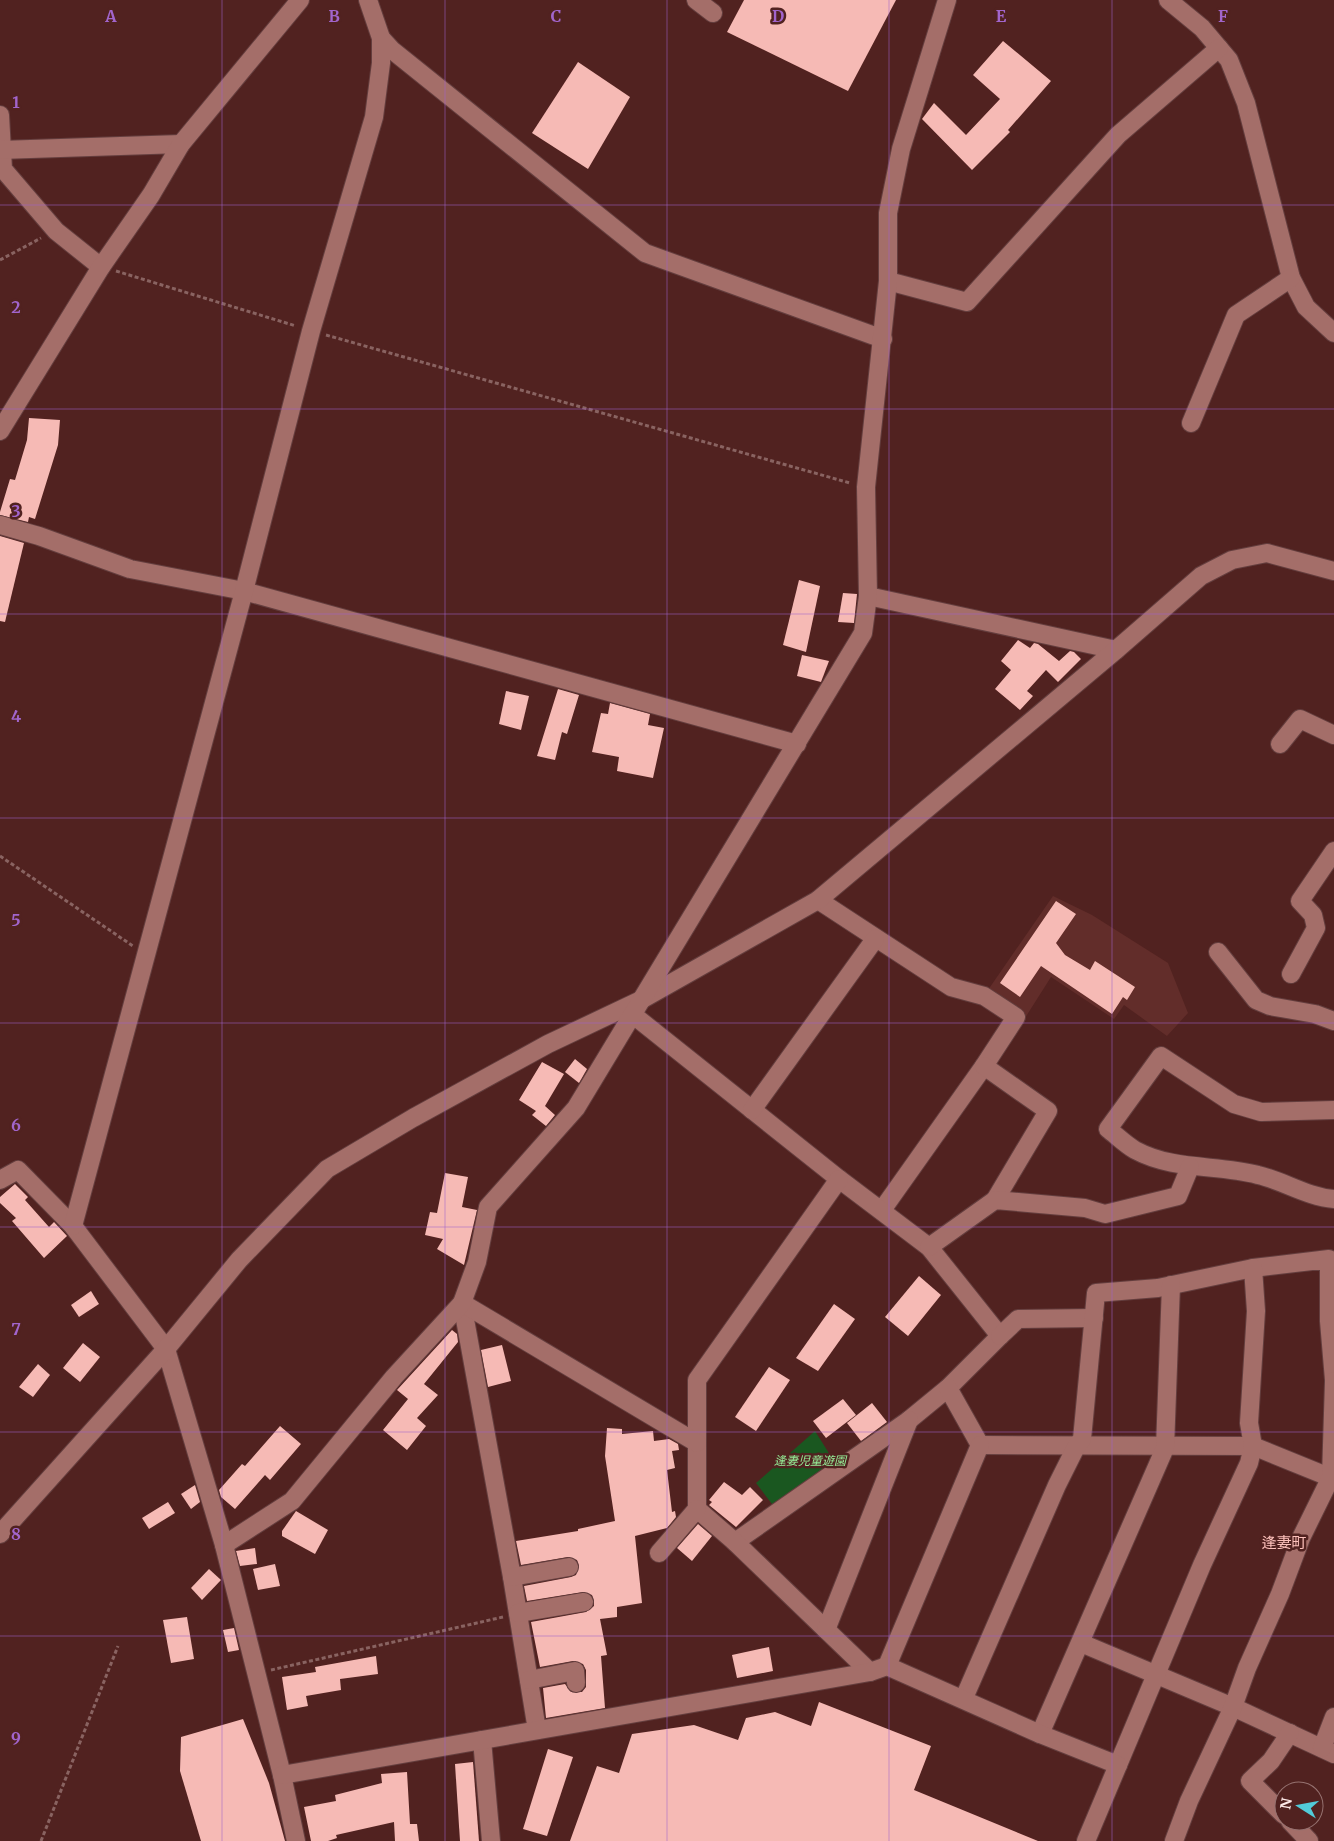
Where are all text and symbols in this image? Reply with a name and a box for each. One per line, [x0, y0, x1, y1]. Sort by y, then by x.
text: A [104, 6, 117, 26]
text: B [328, 6, 340, 26]
text: C [551, 6, 561, 26]
text: D [772, 6, 784, 26]
text: E [996, 6, 1007, 26]
text: F [1218, 6, 1228, 26]
text: 1 [12, 92, 20, 112]
text: 2 [11, 297, 21, 317]
text: 3 [11, 501, 21, 521]
text: 4 [11, 706, 21, 726]
text: 5 [11, 910, 21, 930]
text: 6 [11, 1115, 21, 1135]
text: 7 [11, 1319, 21, 1339]
park label: 逢妻児童遊園 [774, 1453, 848, 1468]
text: 8 [11, 1524, 21, 1544]
district label: 逢妻町 [1261, 1533, 1307, 1552]
text: 9 [11, 1728, 21, 1748]
north arrow [1274, 1781, 1324, 1831]
text: N [1276, 1796, 1296, 1811]

